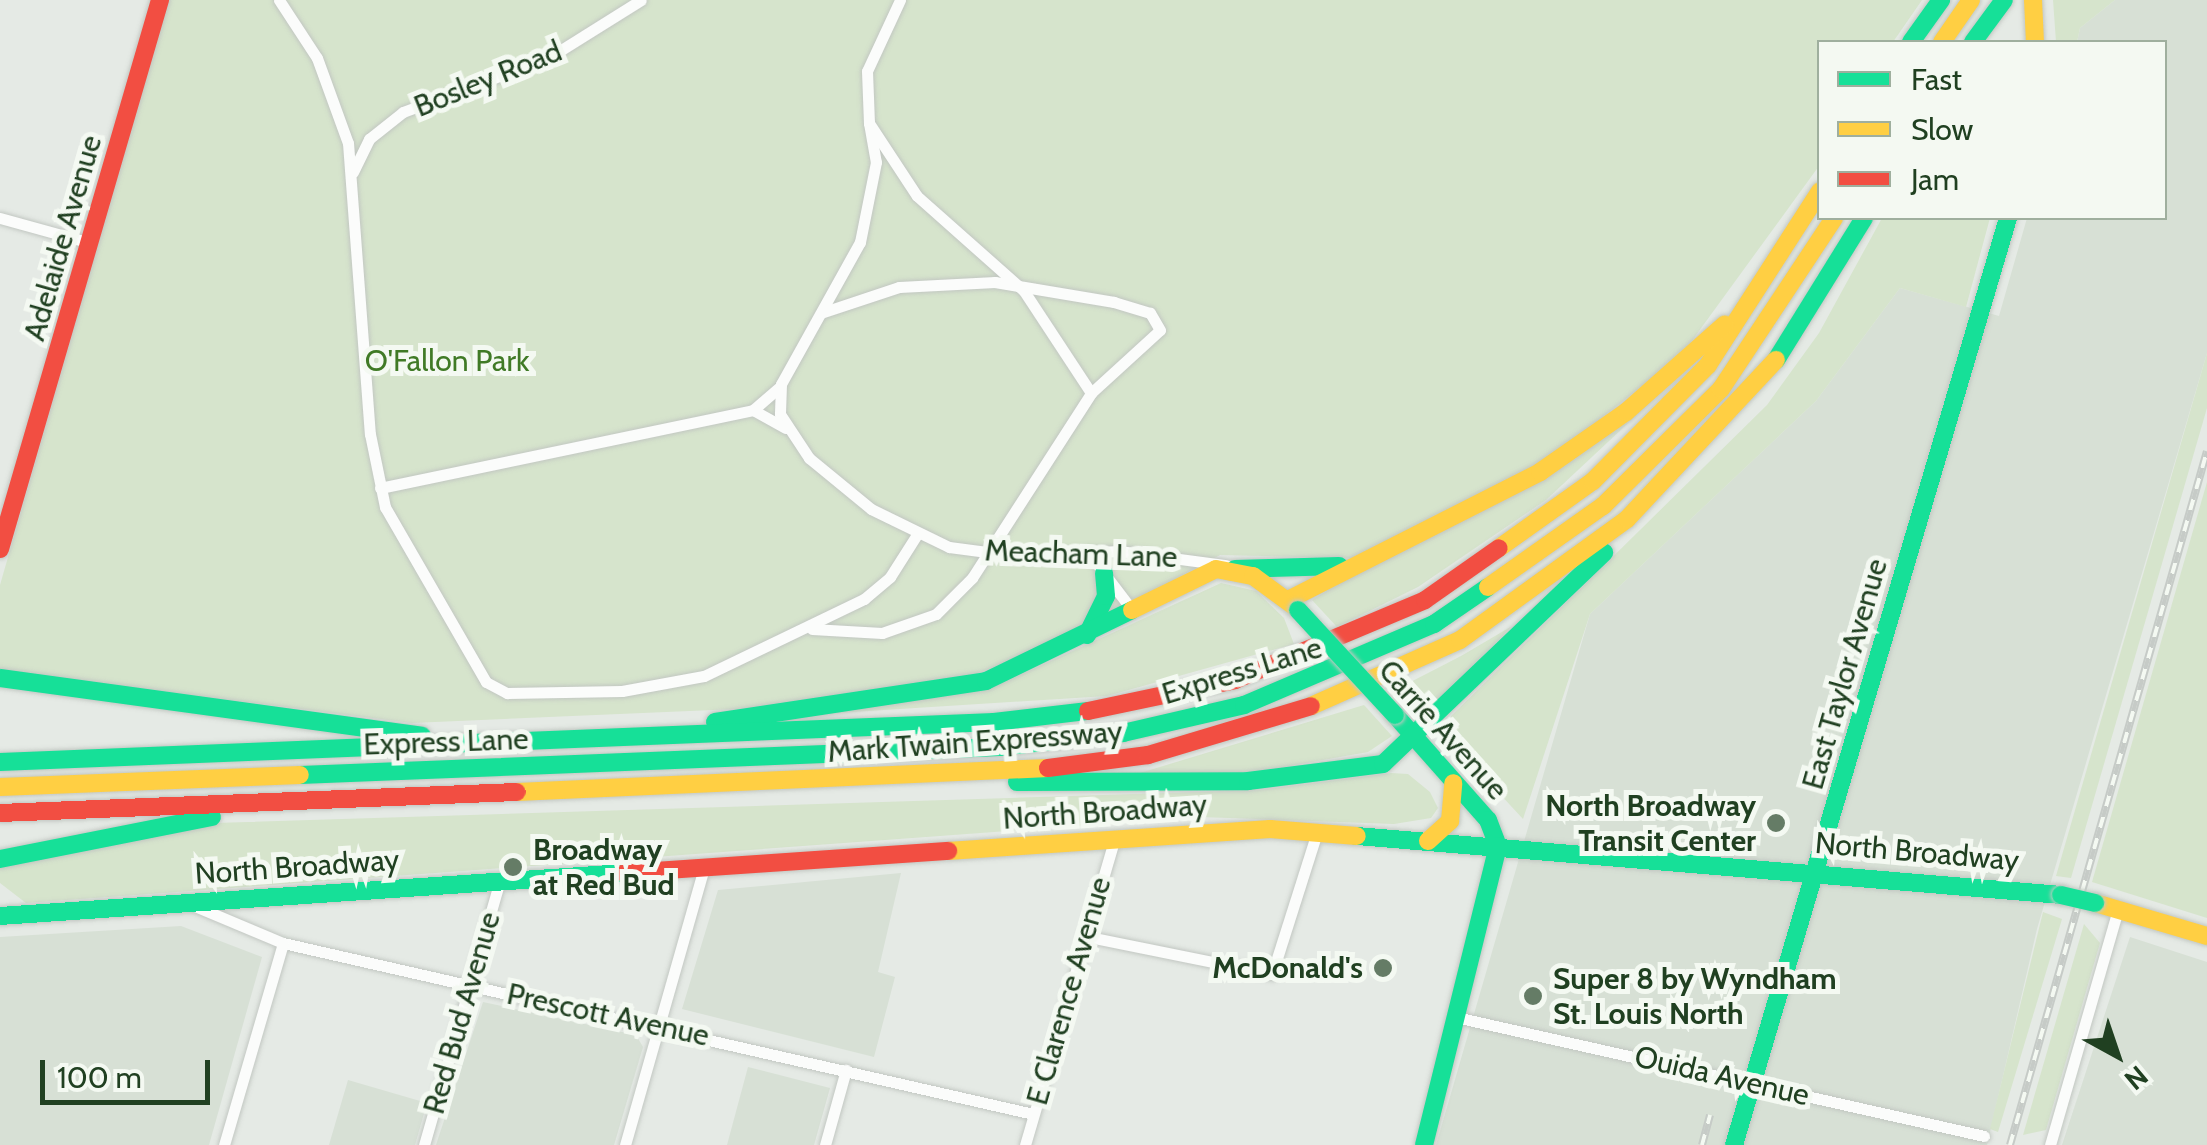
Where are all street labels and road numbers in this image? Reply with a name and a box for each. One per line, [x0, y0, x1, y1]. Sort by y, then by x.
street label: Bosley Road [409, 33, 567, 125]
street label: Adelaide Avenue [16, 131, 110, 345]
street label: Meacham Lane [984, 533, 1178, 575]
street label: East Taylor Avenue [1795, 555, 1895, 793]
street label: Express Lane [1158, 630, 1326, 712]
street label: Carrie Avenue [1371, 653, 1515, 807]
street label: Mark Twain Expressway [826, 714, 1124, 770]
street label: Express Lane [363, 721, 529, 763]
street label: North Broadway [1002, 787, 1208, 837]
street label: North Broadway [1813, 825, 2021, 879]
street label: North Broadway [194, 842, 400, 892]
street label: E Clarence Avenue [1019, 873, 1119, 1109]
street label: Red Bud Avenue [416, 908, 508, 1118]
street label: Prescott Avenue [504, 976, 712, 1054]
street label: Ouida Avenue [1631, 1038, 1813, 1114]

